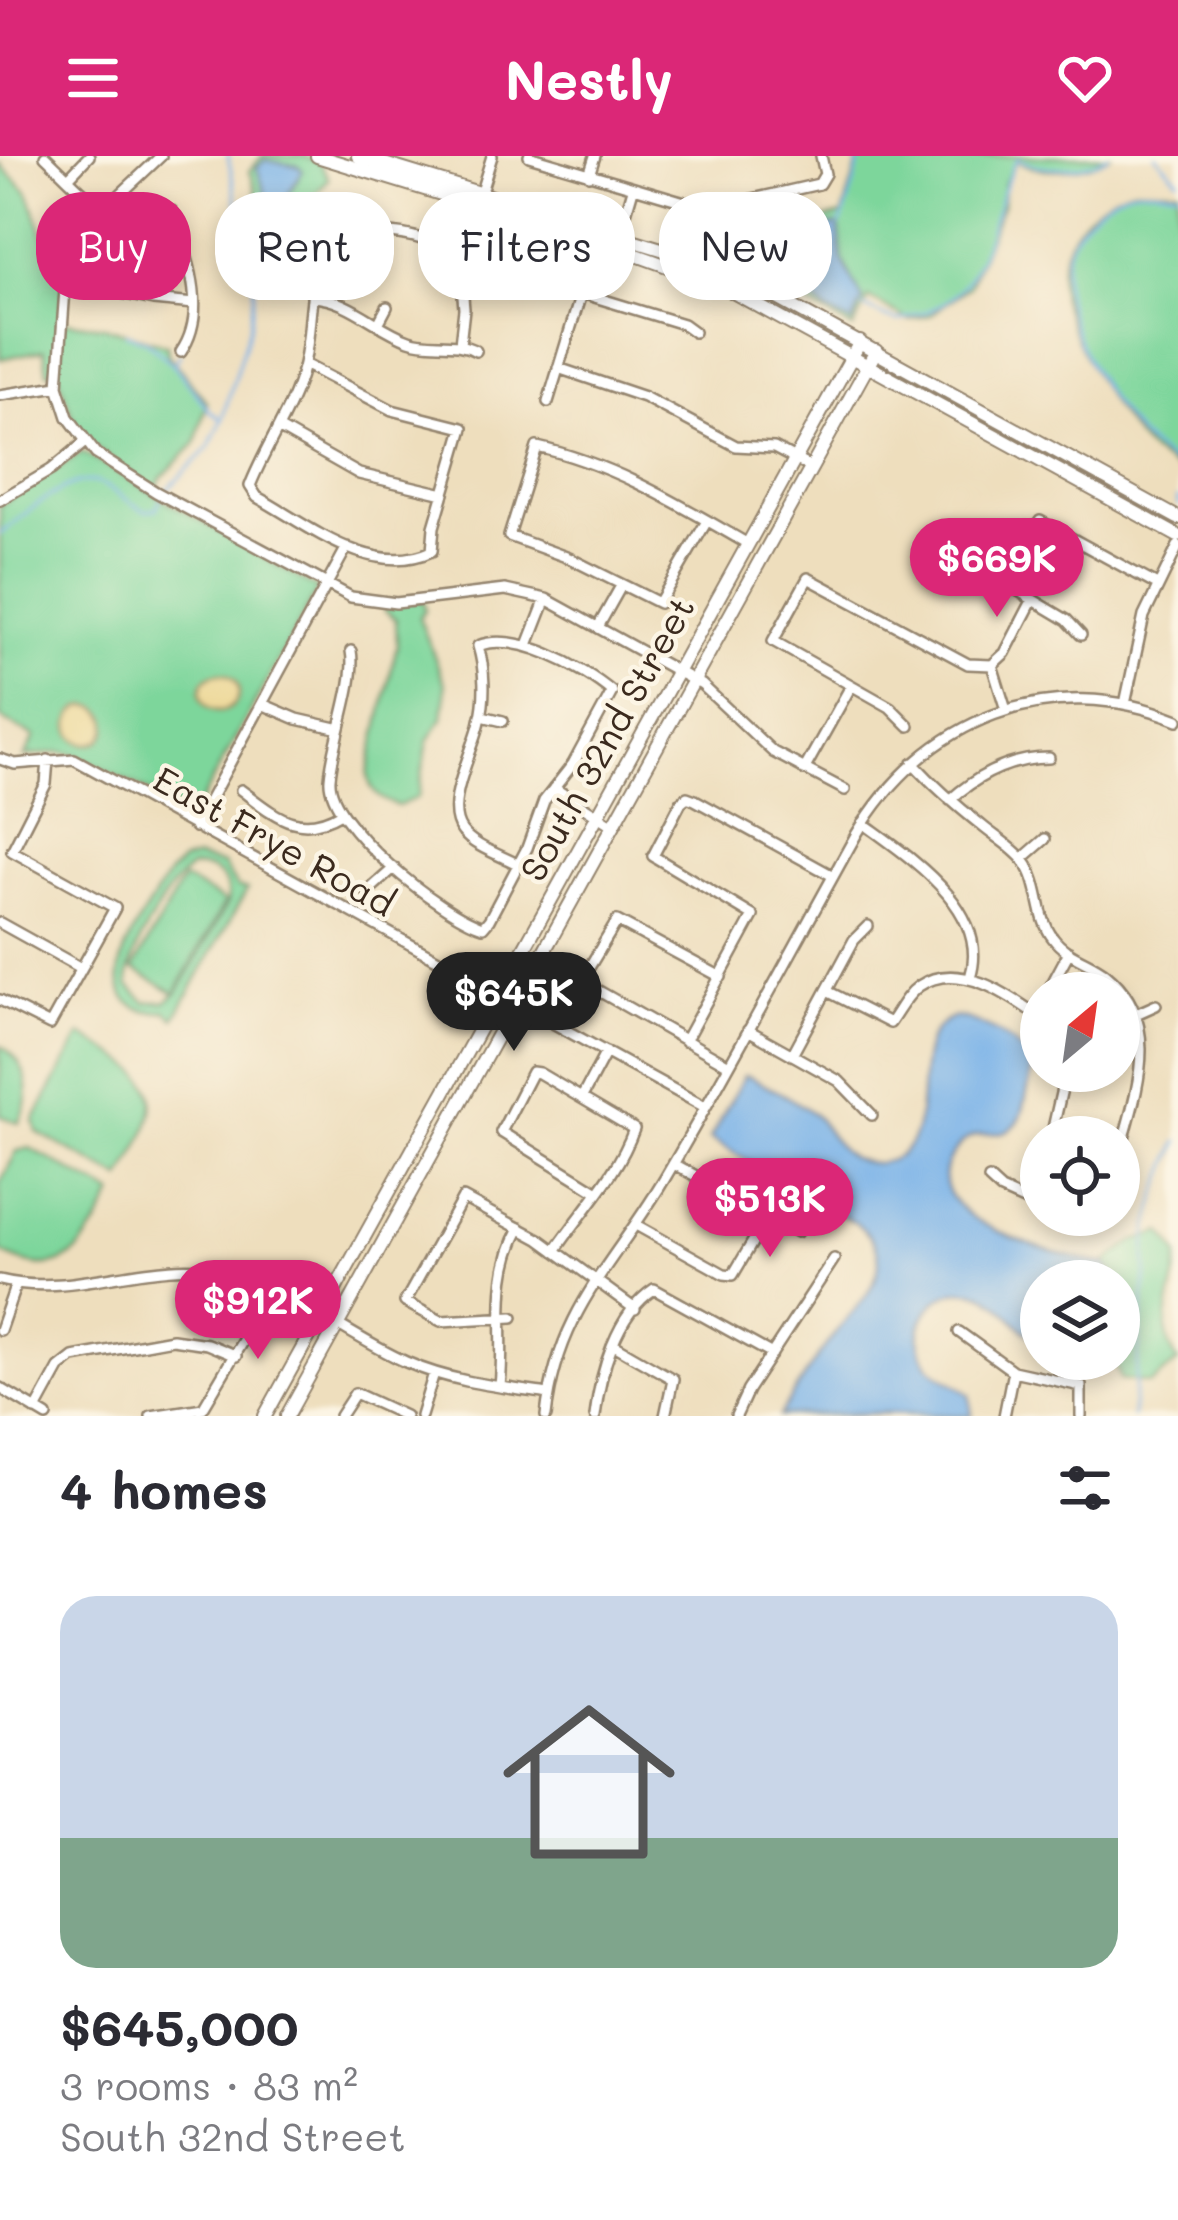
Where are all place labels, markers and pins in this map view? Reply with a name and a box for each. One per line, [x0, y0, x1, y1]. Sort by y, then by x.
pin: $669K [913, 518, 1081, 620]
pin: $645K [430, 952, 598, 1054]
pin: $513K [686, 1158, 854, 1260]
pin: $912K [174, 1260, 342, 1362]

